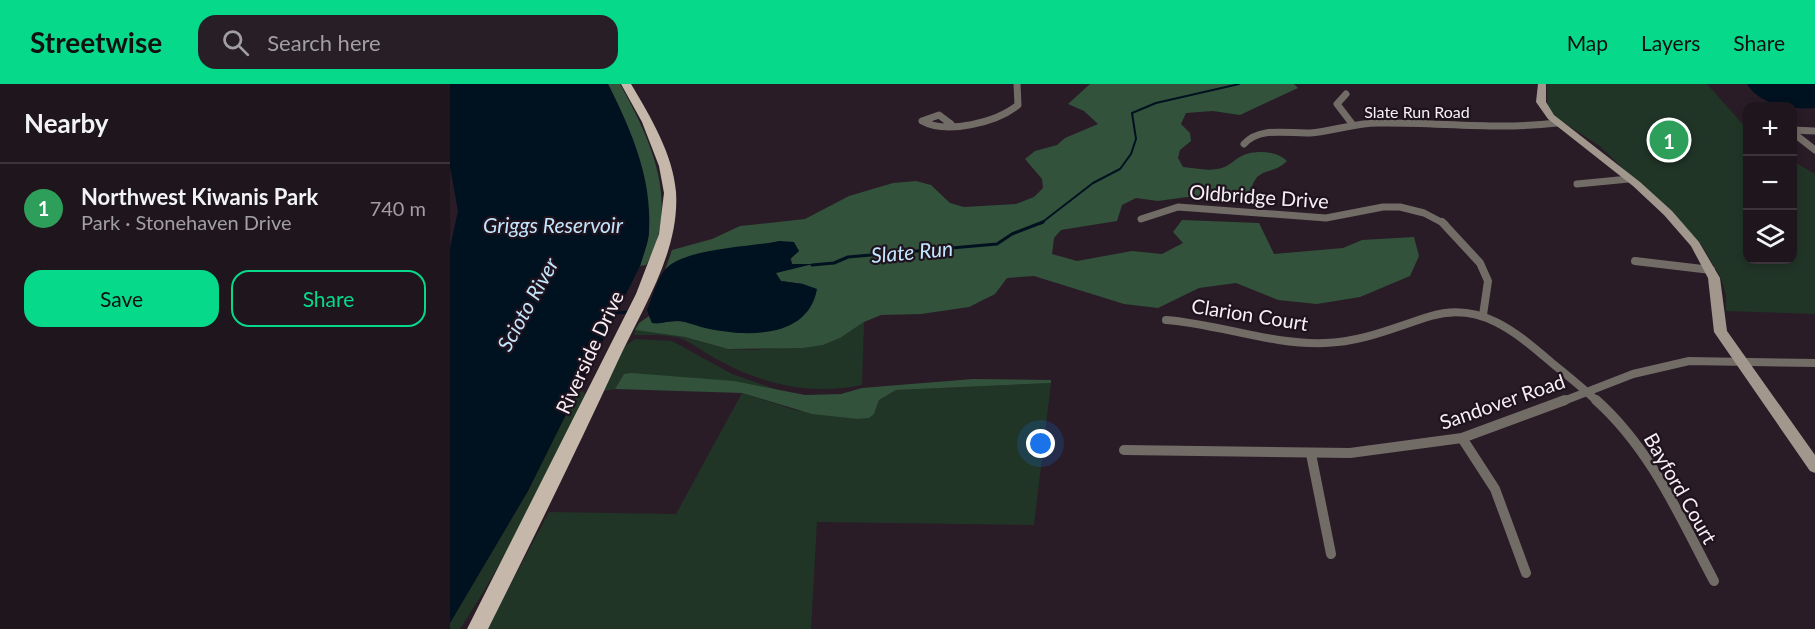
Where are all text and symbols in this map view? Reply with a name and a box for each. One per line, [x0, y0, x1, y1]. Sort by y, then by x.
search box [198, 15, 618, 69]
text: Streetwise [30, 25, 162, 59]
icon: search [219, 26, 252, 59]
text: Search here [267, 29, 381, 56]
text: Map [1567, 30, 1608, 55]
text: Layers [1641, 30, 1700, 55]
text: Share [1733, 30, 1785, 55]
street label: Slate Run Road [1364, 102, 1470, 121]
map controls [1743, 102, 1797, 264]
button: + [1743, 102, 1797, 156]
text: Nearby [24, 107, 109, 139]
pin: 1 [1650, 118, 1688, 162]
button: − [1743, 156, 1797, 210]
street label: Oldbridge Drive [1188, 179, 1330, 213]
text: Northwest Kiwanis Park [81, 183, 318, 210]
text: 1 [38, 196, 49, 220]
text: 740 m [370, 196, 426, 220]
text: Park · Stonehaven Drive [81, 210, 292, 234]
button: layers [1743, 210, 1797, 264]
water label: Griggs Reservoir [483, 212, 624, 237]
water label: Slate Run [870, 235, 954, 267]
water label: Scioto River [491, 252, 563, 355]
button: Save [24, 270, 219, 327]
button: Share [231, 270, 426, 327]
street label: Riverside Drive [550, 287, 628, 417]
street label: Clarion Court [1190, 293, 1310, 335]
street label: Sandover Road [1436, 368, 1568, 434]
street label: Bayford Court [1640, 428, 1722, 548]
your location [1026, 429, 1055, 458]

